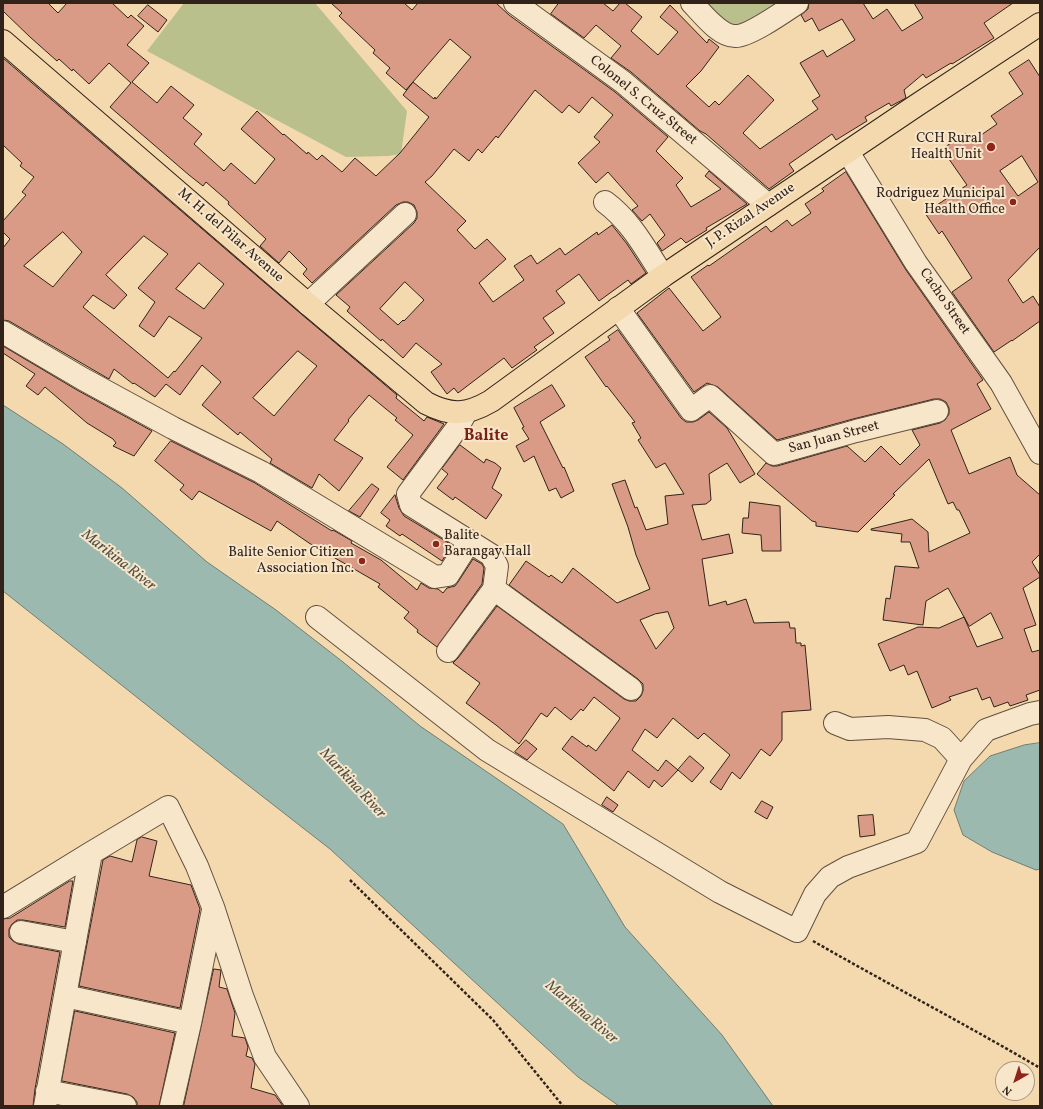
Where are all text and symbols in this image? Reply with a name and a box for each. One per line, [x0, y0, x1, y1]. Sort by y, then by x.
street label: Colonel S. Cruz Street [586, 53, 700, 149]
place label: CCH Rural Health Unit [911, 131, 982, 164]
marker: CCH Rural Health Unit [985, 141, 997, 153]
street label: J. P. Rizal Avenue [703, 180, 799, 252]
street label: M. H. del Pilar Avenue [173, 185, 287, 287]
place label: Rodriguez Municipal Health Office [876, 186, 1005, 218]
marker: Rodriguez Municipal Health Office [1008, 197, 1018, 207]
street label: Cacho Street [915, 266, 973, 338]
street label: San Juan Street [787, 418, 881, 458]
district label: Balite [464, 427, 508, 447]
water label: Marikina River [77, 526, 159, 596]
place label: Balite Barangay Hall [444, 528, 531, 560]
marker: Balite Barangay Hall [431, 539, 441, 549]
place label: Balite Senior Citizen Association Inc. [228, 545, 354, 578]
marker: Balite Senior Citizen Association Inc. [357, 556, 367, 566]
water label: Marikina River [315, 745, 389, 823]
water label: Marikina River [541, 977, 621, 1049]
north arrow [995, 1061, 1035, 1101]
text: N [1000, 1082, 1016, 1098]

